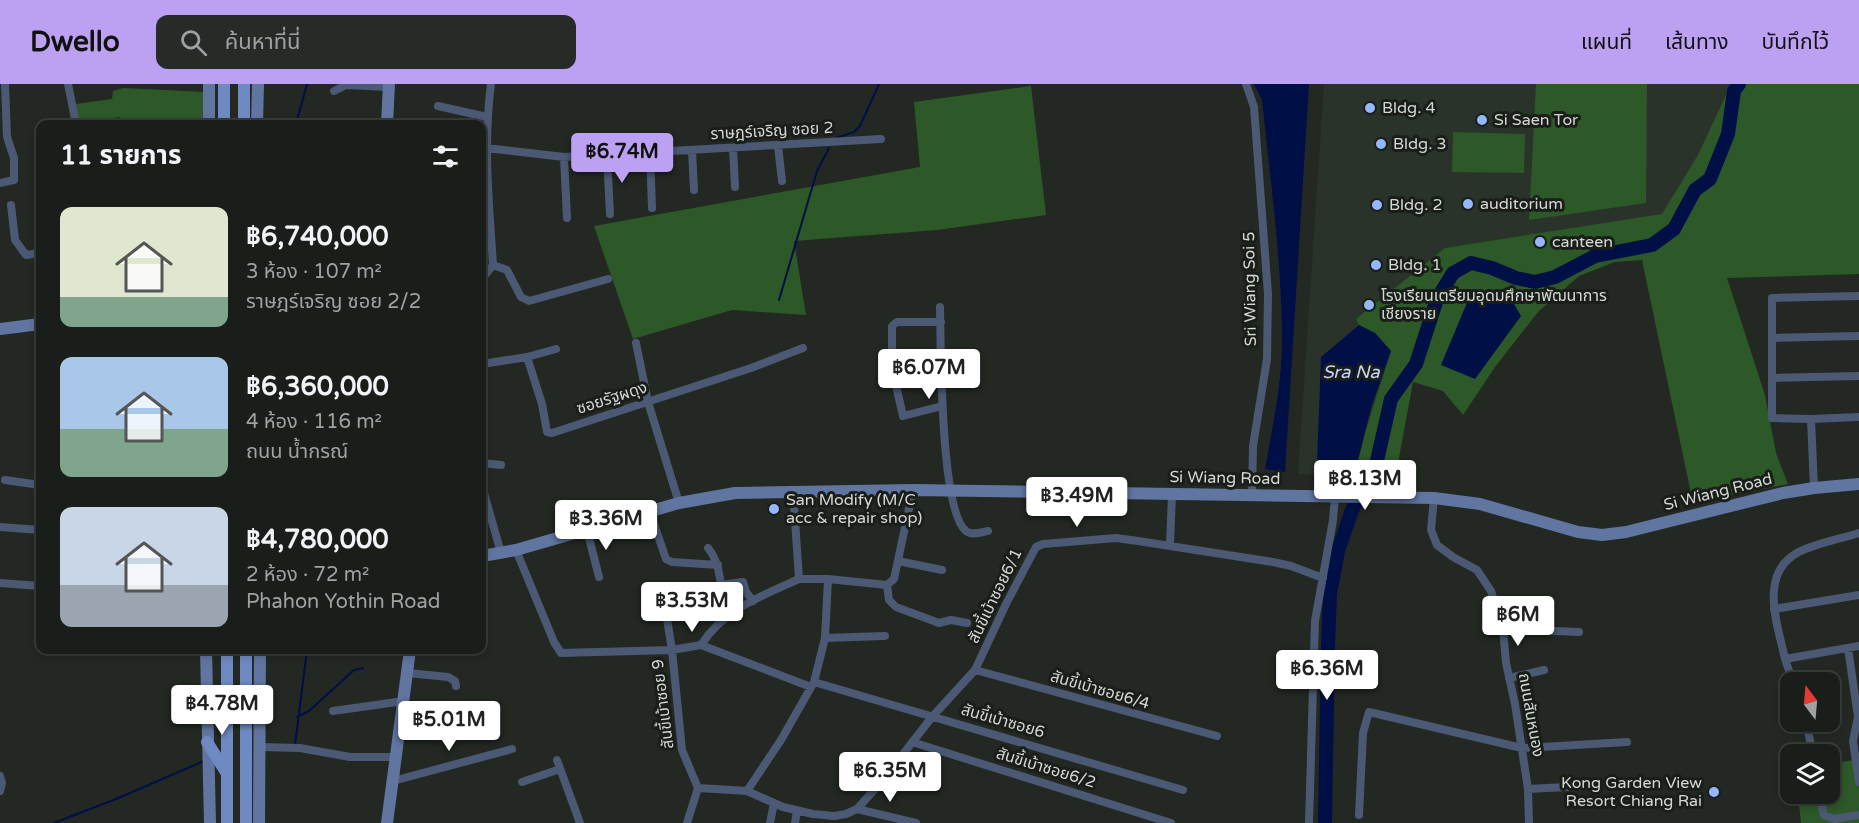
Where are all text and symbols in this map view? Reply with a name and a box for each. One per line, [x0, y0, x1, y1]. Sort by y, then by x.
search box [156, 15, 576, 69]
text: Dwello [30, 25, 120, 59]
icon: search [177, 26, 210, 59]
text: ค้นหาที่นี่ [225, 29, 301, 55]
text: แผนที่ [1581, 30, 1632, 55]
text: เส้นทาง [1665, 30, 1729, 55]
text: บันทึกไว้ [1762, 30, 1829, 55]
place label: Bldg. 4 [1382, 98, 1436, 118]
marker: Bldg. 4 [1363, 101, 1377, 115]
place label: Si Saen Tor [1494, 110, 1579, 130]
marker: Si Saen Tor [1475, 113, 1489, 127]
street label: ราษฎร์เจริญ ซอย 2 [710, 118, 834, 144]
pin: ฿6.74M [573, 133, 671, 184]
place label: Bldg. 3 [1393, 134, 1447, 154]
marker: Bldg. 3 [1374, 137, 1388, 151]
text: 11 รายการ [60, 140, 181, 171]
icon: filters [429, 140, 462, 173]
text: ฿6.74M [585, 140, 659, 164]
place label: auditorium [1480, 194, 1563, 214]
place label: Bldg. 2 [1389, 195, 1443, 215]
marker: auditorium [1461, 197, 1475, 211]
marker: Bldg. 2 [1370, 198, 1384, 212]
text: ฿6,740,000 [246, 221, 389, 252]
icon: home [108, 231, 180, 303]
street label: Sri Wiang Soi 5 [1239, 231, 1261, 347]
place label: canteen [1552, 232, 1613, 252]
marker: canteen [1533, 235, 1547, 249]
place label: Bldg. 1 [1388, 255, 1442, 275]
marker: Bldg. 1 [1369, 258, 1383, 272]
text: 3 ห้อง · 107 m² [246, 260, 382, 284]
place label: โรงเรียนเตรียมอุดมศึกษาพัฒนาการ เชียงราย [1381, 286, 1607, 324]
text: ราษฎร์เจริญ ซอย 2/2 [246, 290, 421, 314]
marker: โรงเรียนเตรียมอุดมศึกษาพัฒนาการ เชียงราย [1362, 298, 1376, 312]
pin: ฿6.07M [880, 349, 978, 400]
text: ฿6.07M [892, 356, 966, 380]
water label: Sra Na [1322, 361, 1380, 383]
text: ฿6,360,000 [246, 371, 389, 402]
street label: ซอยรัฐผดุง [574, 377, 650, 419]
icon: home [108, 381, 180, 453]
text: 4 ห้อง · 116 m² [246, 410, 382, 434]
text: ถนน น้ำกรณ์ [246, 440, 348, 464]
pin: ฿8.13M [1316, 460, 1414, 511]
street label: Si Wiang Road [1169, 467, 1281, 489]
text: ฿8.13M [1328, 467, 1402, 491]
street label: Si Wiang Road [1662, 469, 1774, 515]
pin: ฿3.49M [1028, 477, 1126, 528]
text: ฿3.49M [1040, 484, 1114, 508]
place label: San Modify (M/C acc & repair shop) [786, 490, 922, 528]
pin: ฿3.36M [557, 500, 655, 551]
marker: San Modify (M/C acc & repair shop) [767, 502, 781, 516]
text: ฿3.36M [569, 507, 643, 531]
text: ฿4,780,000 [246, 524, 389, 555]
icon: home [108, 531, 180, 603]
street label: สันขี้เบ้าซอย6/1 [962, 544, 1027, 647]
text: 2 ห้อง · 72 m² [246, 563, 369, 587]
pin: ฿3.53M [643, 582, 741, 633]
text: ฿3.53M [655, 589, 729, 613]
text: Phahon Yothin Road [246, 590, 440, 614]
pin: ฿6M [1489, 596, 1547, 647]
text: ฿6M [1496, 603, 1540, 627]
pin: ฿6.36M [1278, 650, 1376, 701]
text: ฿6.36M [1290, 657, 1364, 681]
street label: สันขี้เบ้าซอย 9 [646, 658, 678, 750]
street label: สันขี้เบ้าซอย6/4 [1048, 664, 1152, 714]
street label: ถนนสันหนอง [1514, 671, 1548, 759]
north arrow [1780, 672, 1840, 732]
map controls [1780, 672, 1840, 804]
pin: ฿4.78M [173, 685, 271, 736]
text: ฿4.78M [185, 692, 259, 716]
street label: สันขี้เบ้าซอย6 [959, 698, 1048, 742]
pin: ฿5.01M [400, 701, 498, 752]
text: ฿5.01M [412, 708, 486, 732]
street label: สันขี้เบ้าซอย6/2 [994, 741, 1099, 793]
button: layers [1780, 744, 1840, 804]
pin: ฿6.35M [841, 752, 939, 803]
text: ฿6.35M [853, 759, 927, 783]
place label: Kong Garden View Resort Chiang Rai [1561, 773, 1702, 811]
marker: Kong Garden View Resort Chiang Rai [1707, 785, 1721, 799]

